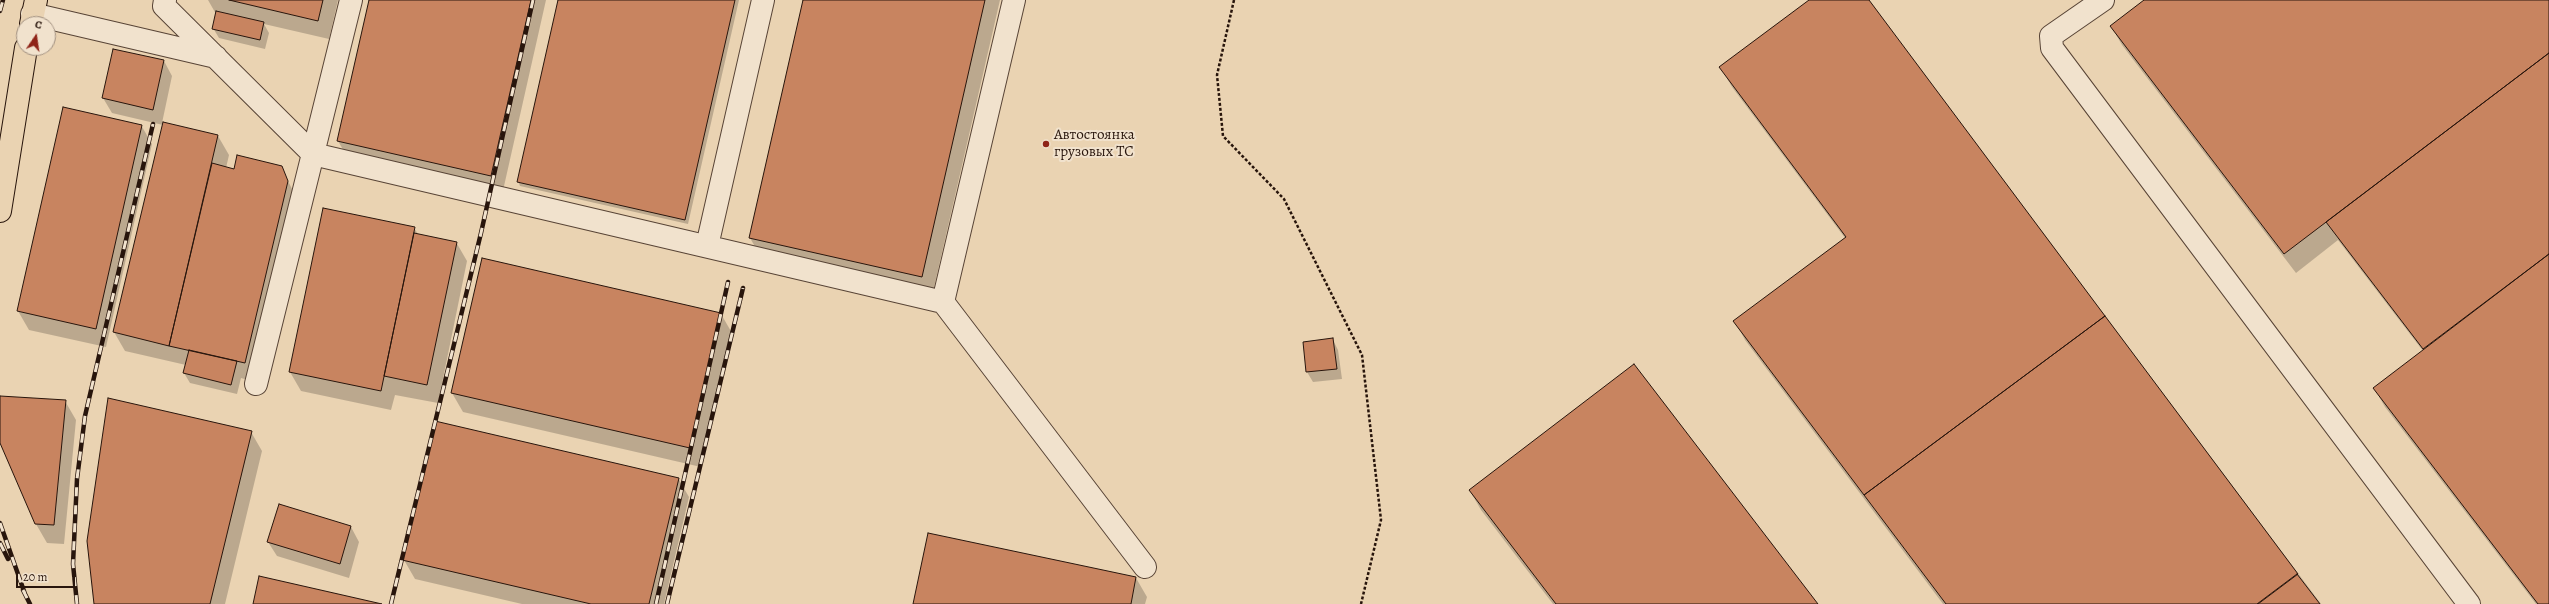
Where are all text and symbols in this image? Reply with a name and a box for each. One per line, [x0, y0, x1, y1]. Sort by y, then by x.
north arrow [16, 16, 56, 56]
text: С [34, 17, 44, 33]
place label: Автостоянка грузовых ТС [1054, 126, 1135, 161]
marker: Автостоянка грузовых ТС [1041, 139, 1051, 149]
scale bar [18, 562, 77, 588]
text: 20 m [23, 569, 47, 585]

